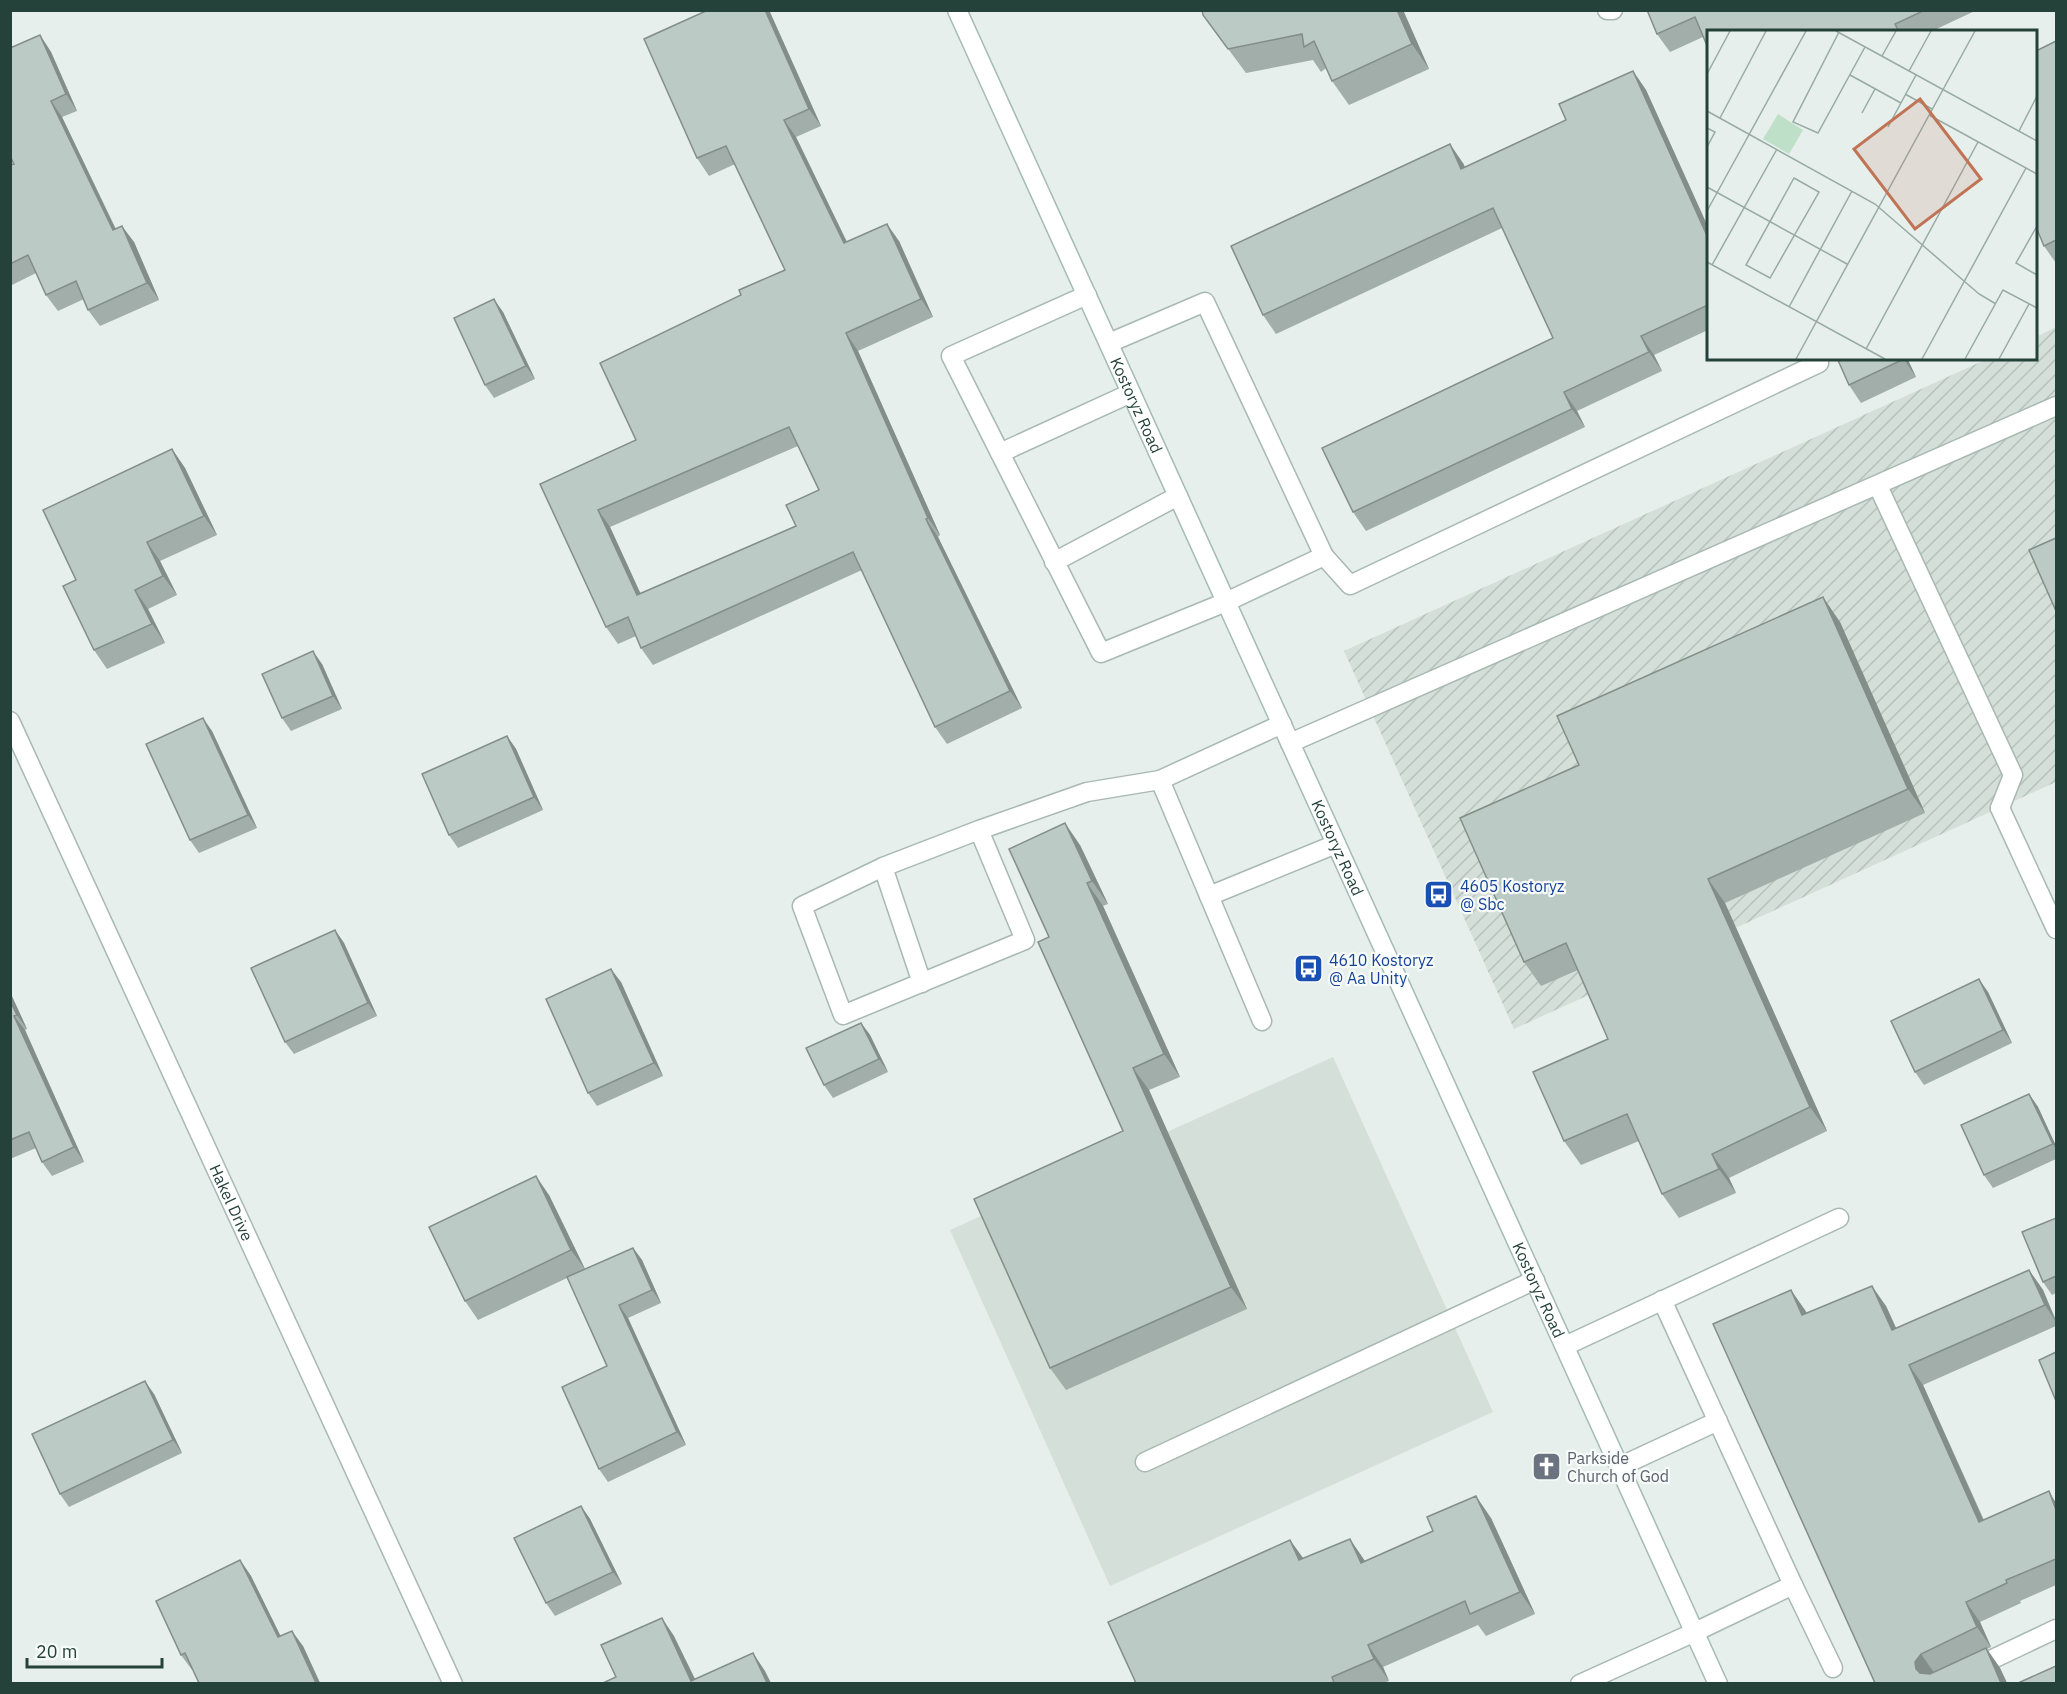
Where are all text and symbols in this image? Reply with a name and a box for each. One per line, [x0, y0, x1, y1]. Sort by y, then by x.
inset map [1707, 30, 2037, 360]
street label: Kostoryz Road [1106, 354, 1167, 456]
street label: Kostoryz Road [1307, 796, 1368, 899]
place label: 4605 Kostoryz @ Sbc [1460, 876, 1565, 914]
bus stop icon: 4605 Kostoryz @ Sbc [1423, 879, 1455, 911]
place label: 4610 Kostoryz @ Aa Unity [1329, 950, 1434, 988]
bus stop icon: 4610 Kostoryz @ Aa Unity [1292, 953, 1324, 985]
street label: Hakel Drive [205, 1161, 258, 1244]
street label: Kostoryz Road [1508, 1239, 1569, 1341]
place label: Parkside Church of God [1567, 1448, 1669, 1486]
church icon: Parkside Church of God [1530, 1451, 1562, 1483]
scale bar [27, 1631, 162, 1669]
text: 20 m [36, 1640, 78, 1663]

